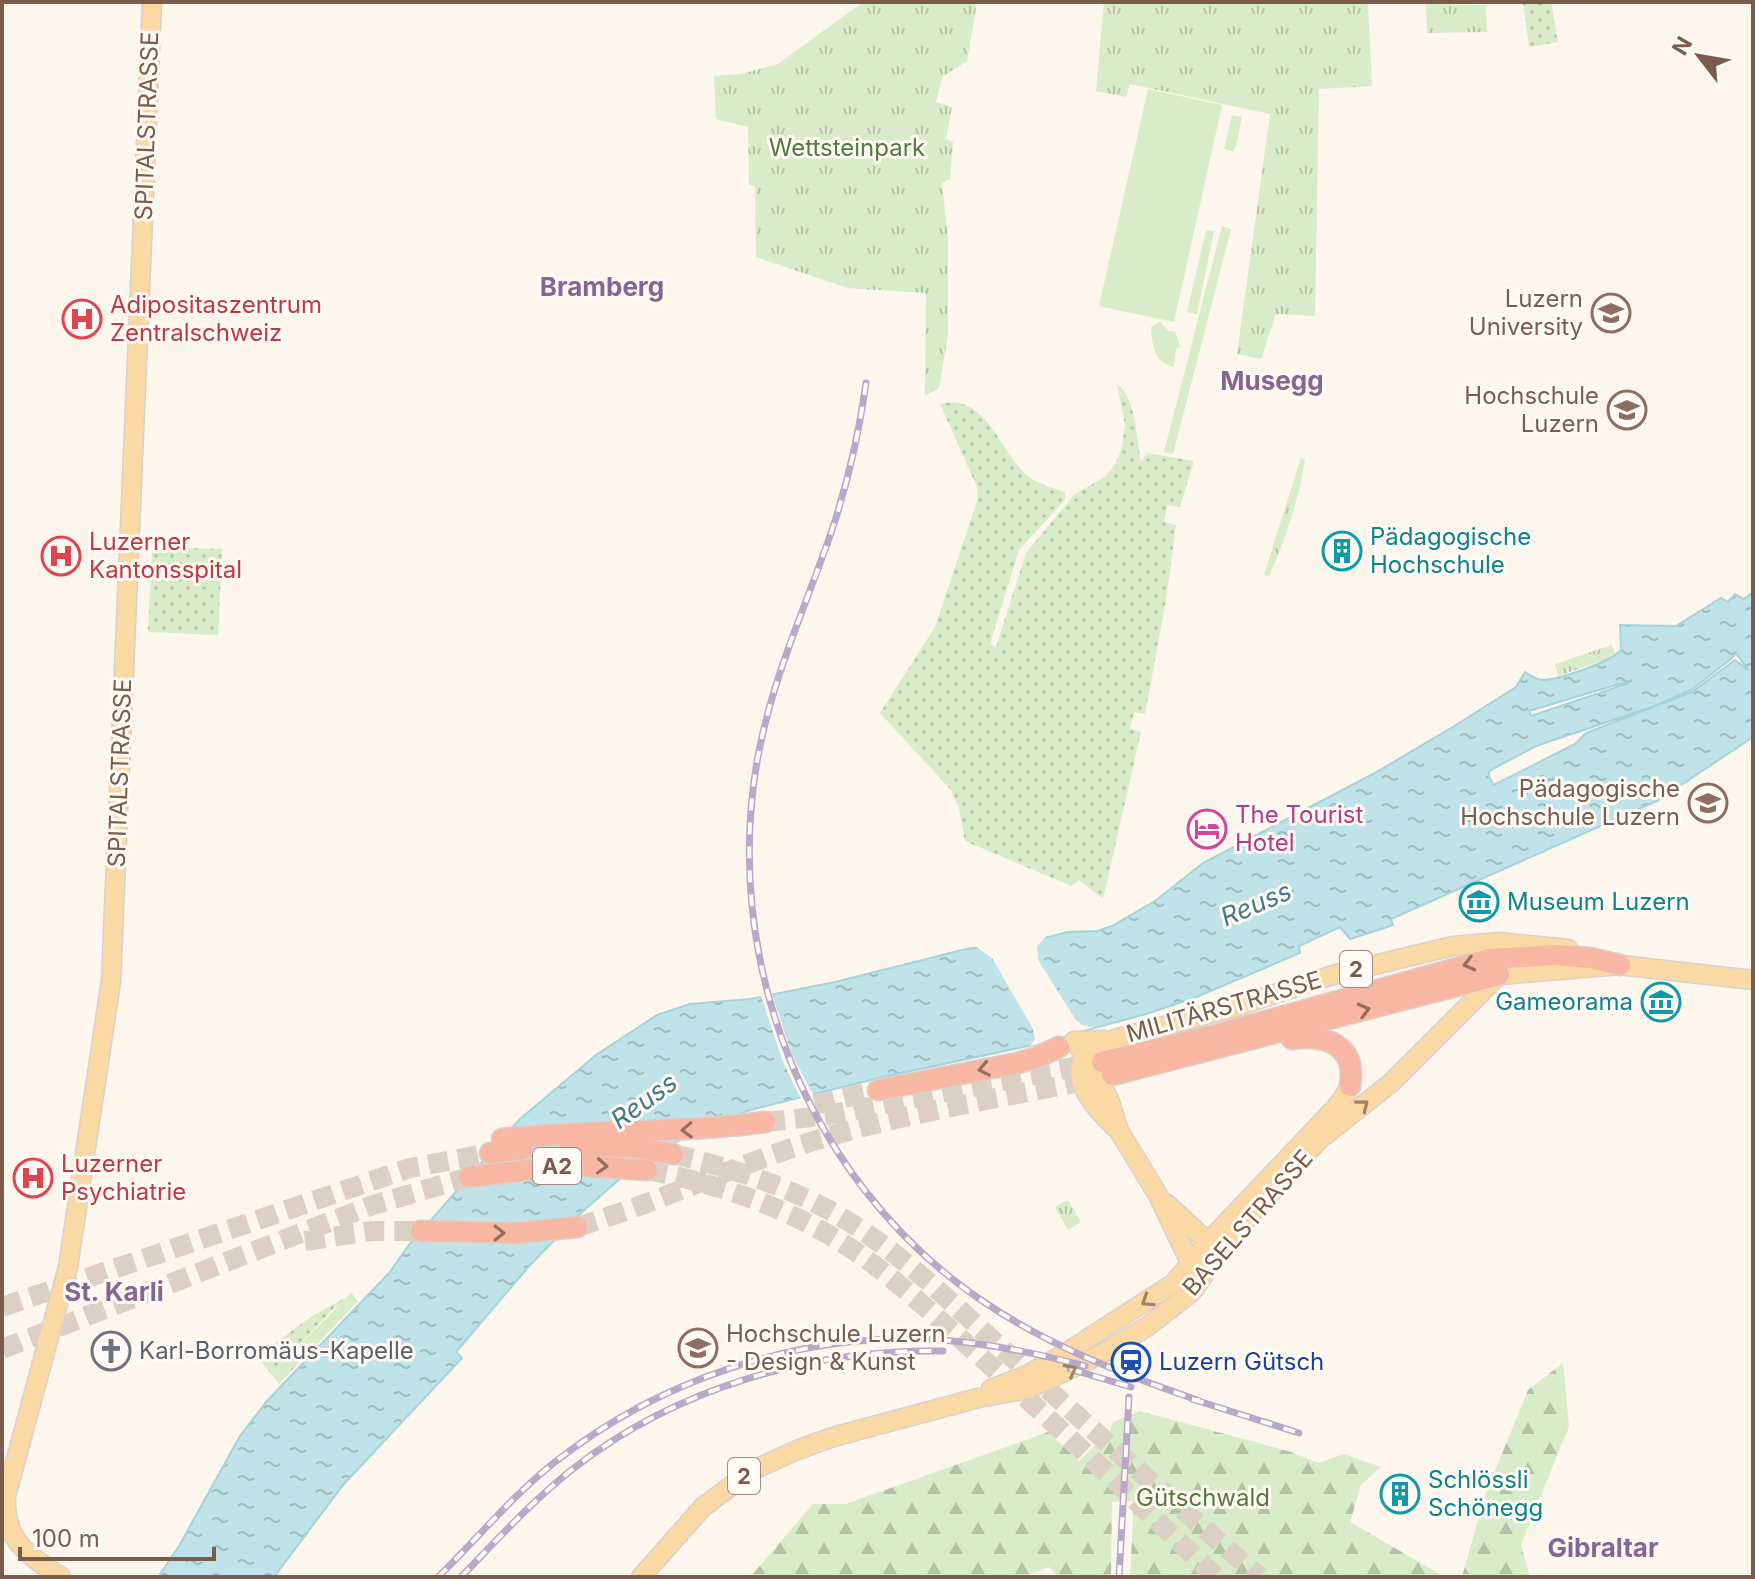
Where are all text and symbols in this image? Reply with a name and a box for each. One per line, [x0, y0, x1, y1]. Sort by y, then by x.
north arrow [1659, 16, 1739, 96]
street label: SPITALSTRASSE [129, 31, 164, 221]
text: N [1666, 32, 1697, 60]
park label: Wettsteinpark [769, 133, 925, 162]
district label: Bramberg [540, 271, 664, 302]
place label: Luzern University [1469, 284, 1583, 341]
place label: Adipositaszentrum Zentralschweiz [110, 290, 322, 347]
school or university icon: Luzern University [1590, 292, 1632, 334]
hospital icon: Adipositaszentrum Zentralschweiz [61, 298, 103, 340]
district label: Musegg [1220, 365, 1324, 396]
place label: Hochschule Luzern [1464, 381, 1599, 438]
school or university icon: Hochschule Luzern [1606, 389, 1648, 431]
place label: Pädagogische Hochschule [1370, 522, 1531, 579]
place label: Luzerner Kantonsspital [89, 527, 242, 584]
building icon: Pädagogische Hochschule [1321, 530, 1363, 572]
hospital icon: Luzerner Kantonsspital [40, 535, 82, 577]
street label: SPITALSTRASSE [102, 678, 137, 868]
place label: Pädagogische Hochschule Luzern [1460, 774, 1680, 831]
school or university icon: Pädagogische Hochschule Luzern [1687, 782, 1729, 824]
place label: The Tourist Hotel [1235, 800, 1364, 857]
hotel icon: The Tourist Hotel [1186, 808, 1228, 850]
water label: Reuss [1216, 875, 1296, 932]
museum icon: Museum Luzern [1458, 881, 1500, 923]
place label: Museum Luzern [1507, 887, 1690, 916]
road number: 2 [1340, 951, 1372, 987]
one-way arrow [1463, 954, 1477, 971]
street label: MILITÄRSTRASSE [1123, 965, 1325, 1048]
museum icon: Gameorama [1640, 981, 1682, 1023]
place label: Gameorama [1495, 987, 1633, 1016]
one-way arrow [1357, 1002, 1371, 1019]
one-way arrow [978, 1060, 992, 1077]
water label: Reuss [605, 1066, 683, 1135]
one-way arrow [1354, 1100, 1369, 1114]
one-way arrow [680, 1121, 693, 1138]
street label: BASELSTRASSE [1176, 1144, 1319, 1302]
road number: A2 [533, 1148, 581, 1184]
place label: Luzerner Psychiatrie [61, 1149, 186, 1206]
hospital icon: Luzerner Psychiatrie [12, 1157, 54, 1199]
one-way arrow [596, 1157, 609, 1174]
one-way arrow [493, 1224, 506, 1242]
district label: St. Karli [64, 1276, 164, 1307]
one-way arrow [1141, 1291, 1156, 1306]
place label: Hochschule Luzern - Design & Kunst [726, 1319, 946, 1376]
school or university icon: Hochschule Luzern - Design & Kunst [677, 1327, 719, 1369]
church icon: Karl-Borromäus-Kapelle [90, 1330, 132, 1372]
place label: Karl-Borromäus-Kapelle [139, 1336, 414, 1365]
station icon: Luzern Gütsch [1110, 1341, 1152, 1383]
place label: Luzern Gütsch [1159, 1347, 1324, 1376]
one-way arrow [1063, 1364, 1078, 1379]
road number: 2 [728, 1458, 760, 1494]
place label: Schlössli Schönegg [1428, 1465, 1543, 1522]
building icon: Schlössli Schönegg [1379, 1473, 1421, 1515]
park label: Gütschwald [1136, 1483, 1270, 1512]
scale bar [20, 1511, 214, 1561]
text: 100 m [32, 1524, 100, 1553]
district label: Gibraltar [1547, 1532, 1659, 1563]

